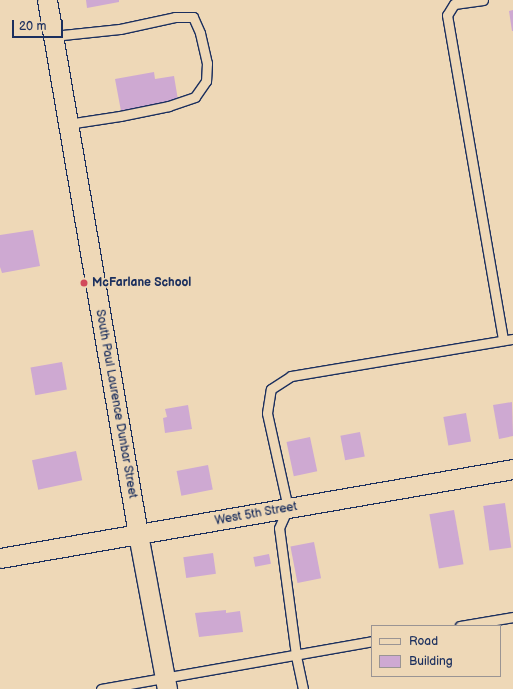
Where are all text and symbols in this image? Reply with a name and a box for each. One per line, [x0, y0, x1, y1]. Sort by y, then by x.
scale bar [14, 12, 65, 38]
text: 20 m [19, 19, 46, 34]
place label: McFarlane School [92, 276, 191, 290]
marker: McFarlane School [79, 278, 89, 288]
street label: South Paul Laurence Dunbar Street [92, 308, 140, 500]
street label: West 5th Street [214, 500, 298, 528]
legend [371, 625, 501, 677]
text: Road [409, 634, 438, 649]
text: Building [409, 654, 453, 669]

